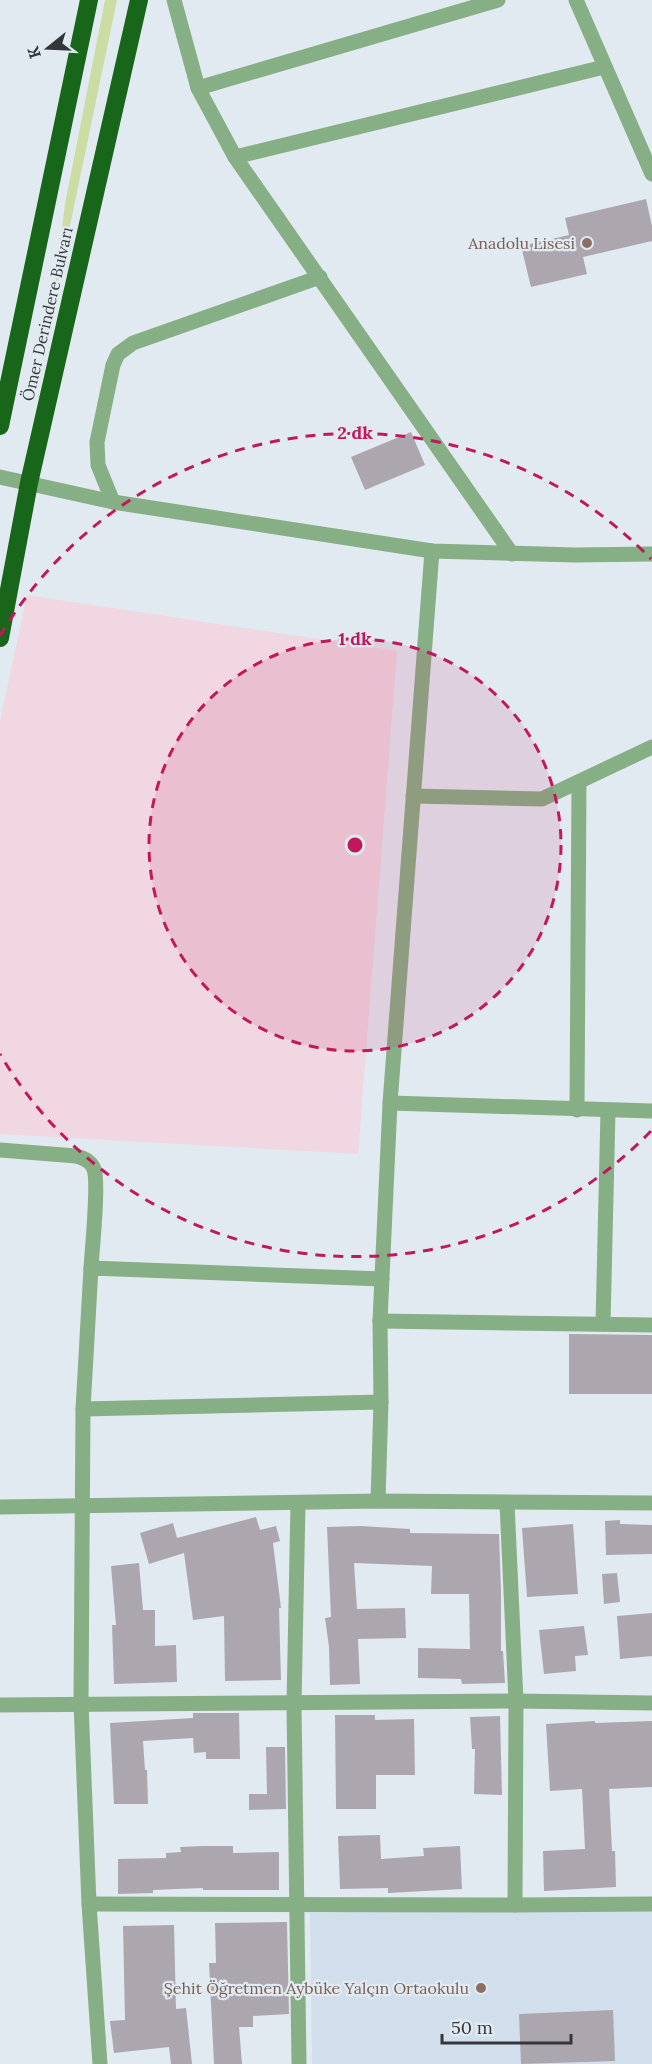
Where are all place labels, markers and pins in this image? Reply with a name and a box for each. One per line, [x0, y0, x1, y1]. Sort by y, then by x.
place label: Anadolu Lisesi [467, 233, 575, 253]
marker: Anadolu Lisesi [580, 236, 594, 250]
centre of rings [345, 835, 365, 855]
place label: Şehit Öğretmen Aybüke Yalçın Ortaokulu [164, 1978, 469, 1998]
marker: Şehit Öğretmen Aybüke Yalçın Ortaokulu [474, 1981, 488, 1995]

